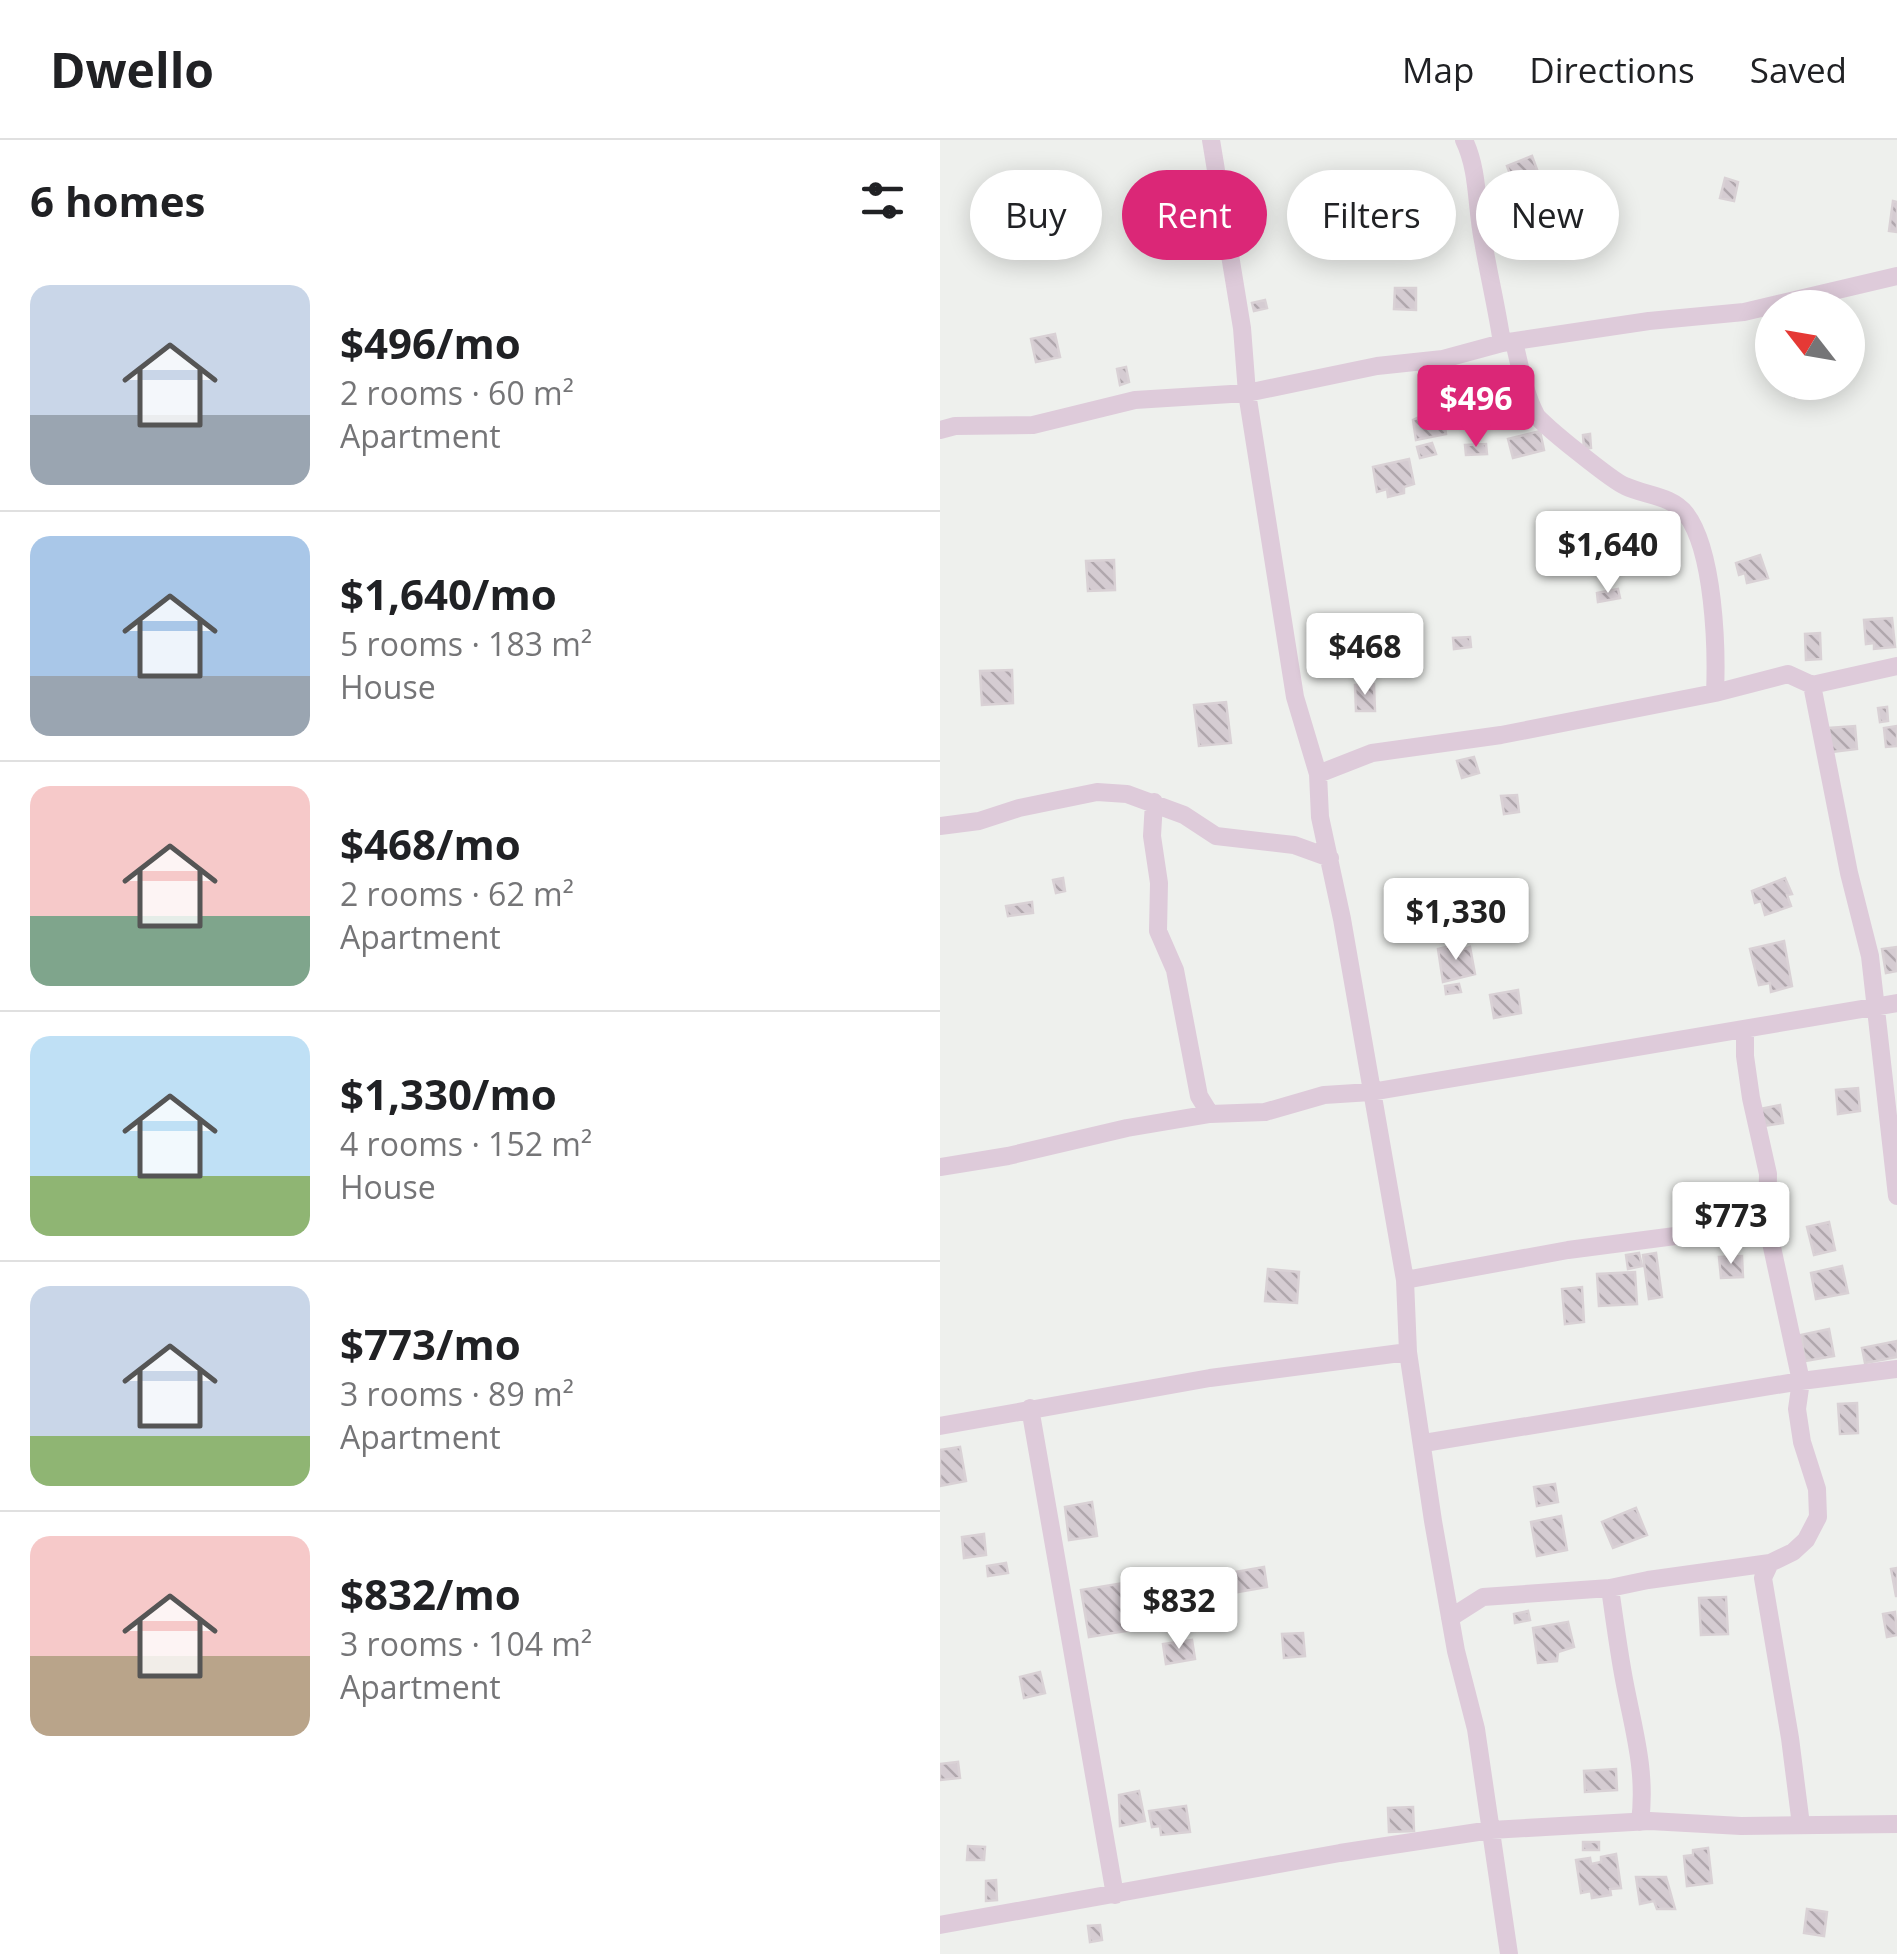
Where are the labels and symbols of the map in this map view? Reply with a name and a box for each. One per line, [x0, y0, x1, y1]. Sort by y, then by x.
north arrow [1755, 290, 1865, 400]
pin: $496 [1417, 365, 1535, 450]
pin: $1,640 [1527, 511, 1689, 596]
pin: $468 [1306, 613, 1424, 698]
pin: $1,330 [1375, 878, 1537, 963]
pin: $773 [1672, 1182, 1790, 1267]
pin: $832 [1120, 1567, 1238, 1652]

